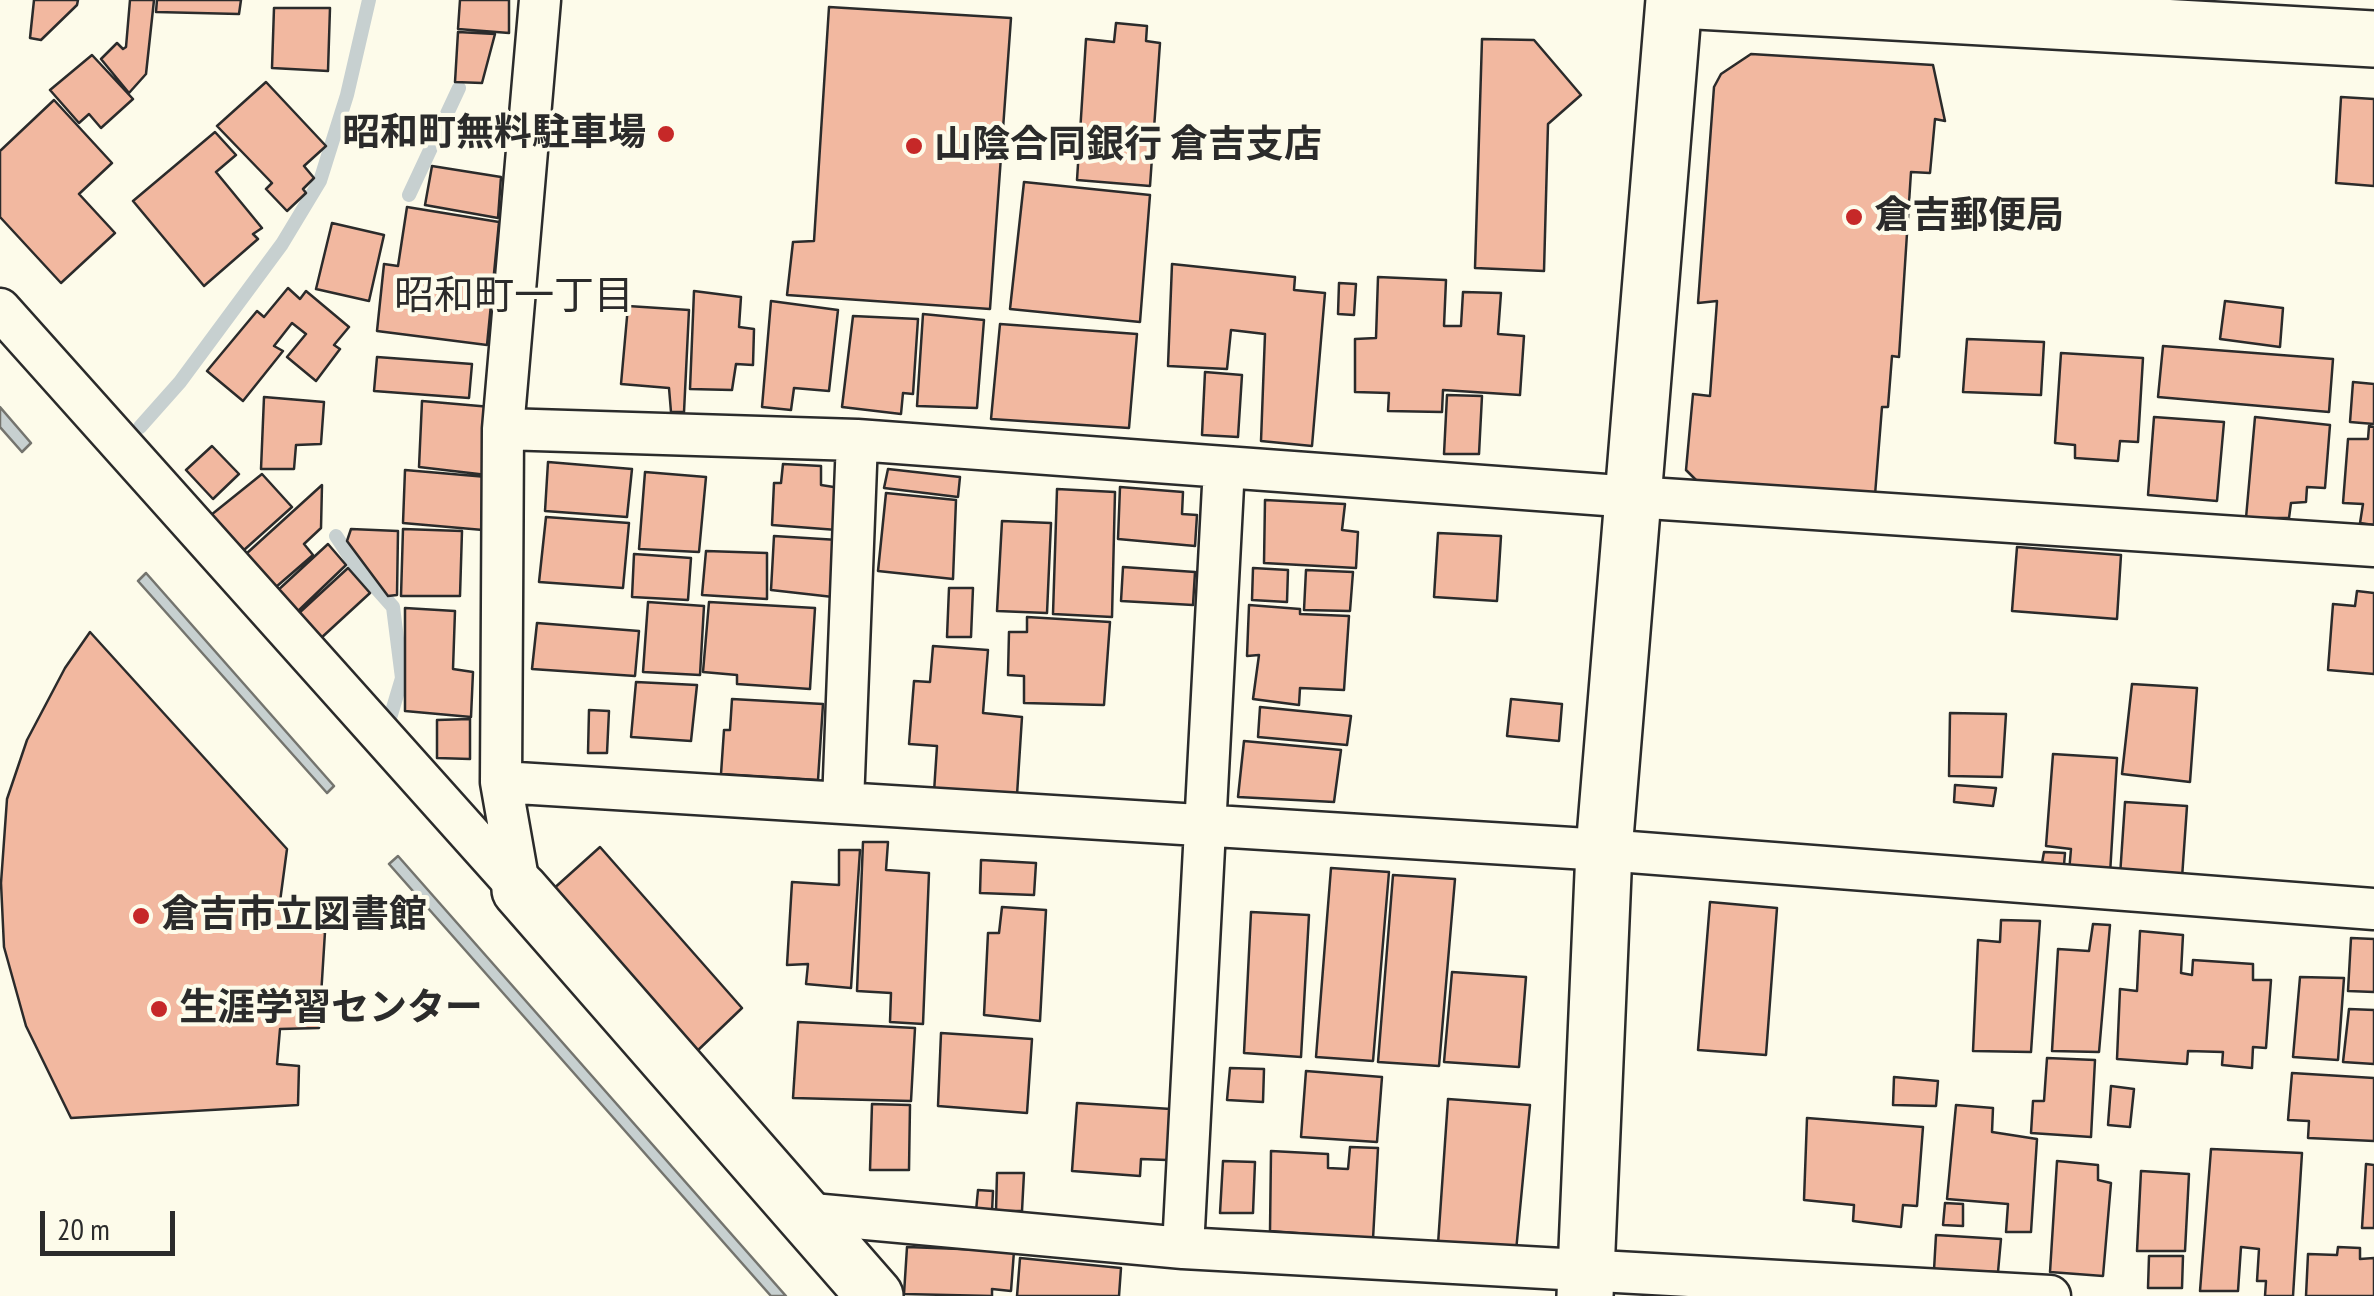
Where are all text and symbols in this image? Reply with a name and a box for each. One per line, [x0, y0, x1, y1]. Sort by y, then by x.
place label: 昭和町無料駐車場 [342, 111, 646, 157]
marker: 昭和町無料駐車場 [655, 123, 677, 145]
place label: 山陰合同銀行 倉吉支店 [934, 123, 1322, 169]
marker: 山陰合同銀行 倉吉支店 [903, 135, 925, 157]
place label: 倉吉郵便局 [1874, 194, 2064, 240]
marker: 倉吉郵便局 [1843, 206, 1865, 228]
district label: 昭和町一丁目 [394, 274, 634, 322]
place label: 倉吉市立図書館 [161, 893, 427, 939]
marker: 倉吉市立図書館 [130, 905, 152, 927]
place label: 生涯学習センター [179, 986, 483, 1032]
marker: 生涯学習センター [148, 998, 170, 1020]
scale bar [45, 1191, 180, 1253]
text: 20 m [57, 1209, 110, 1248]

